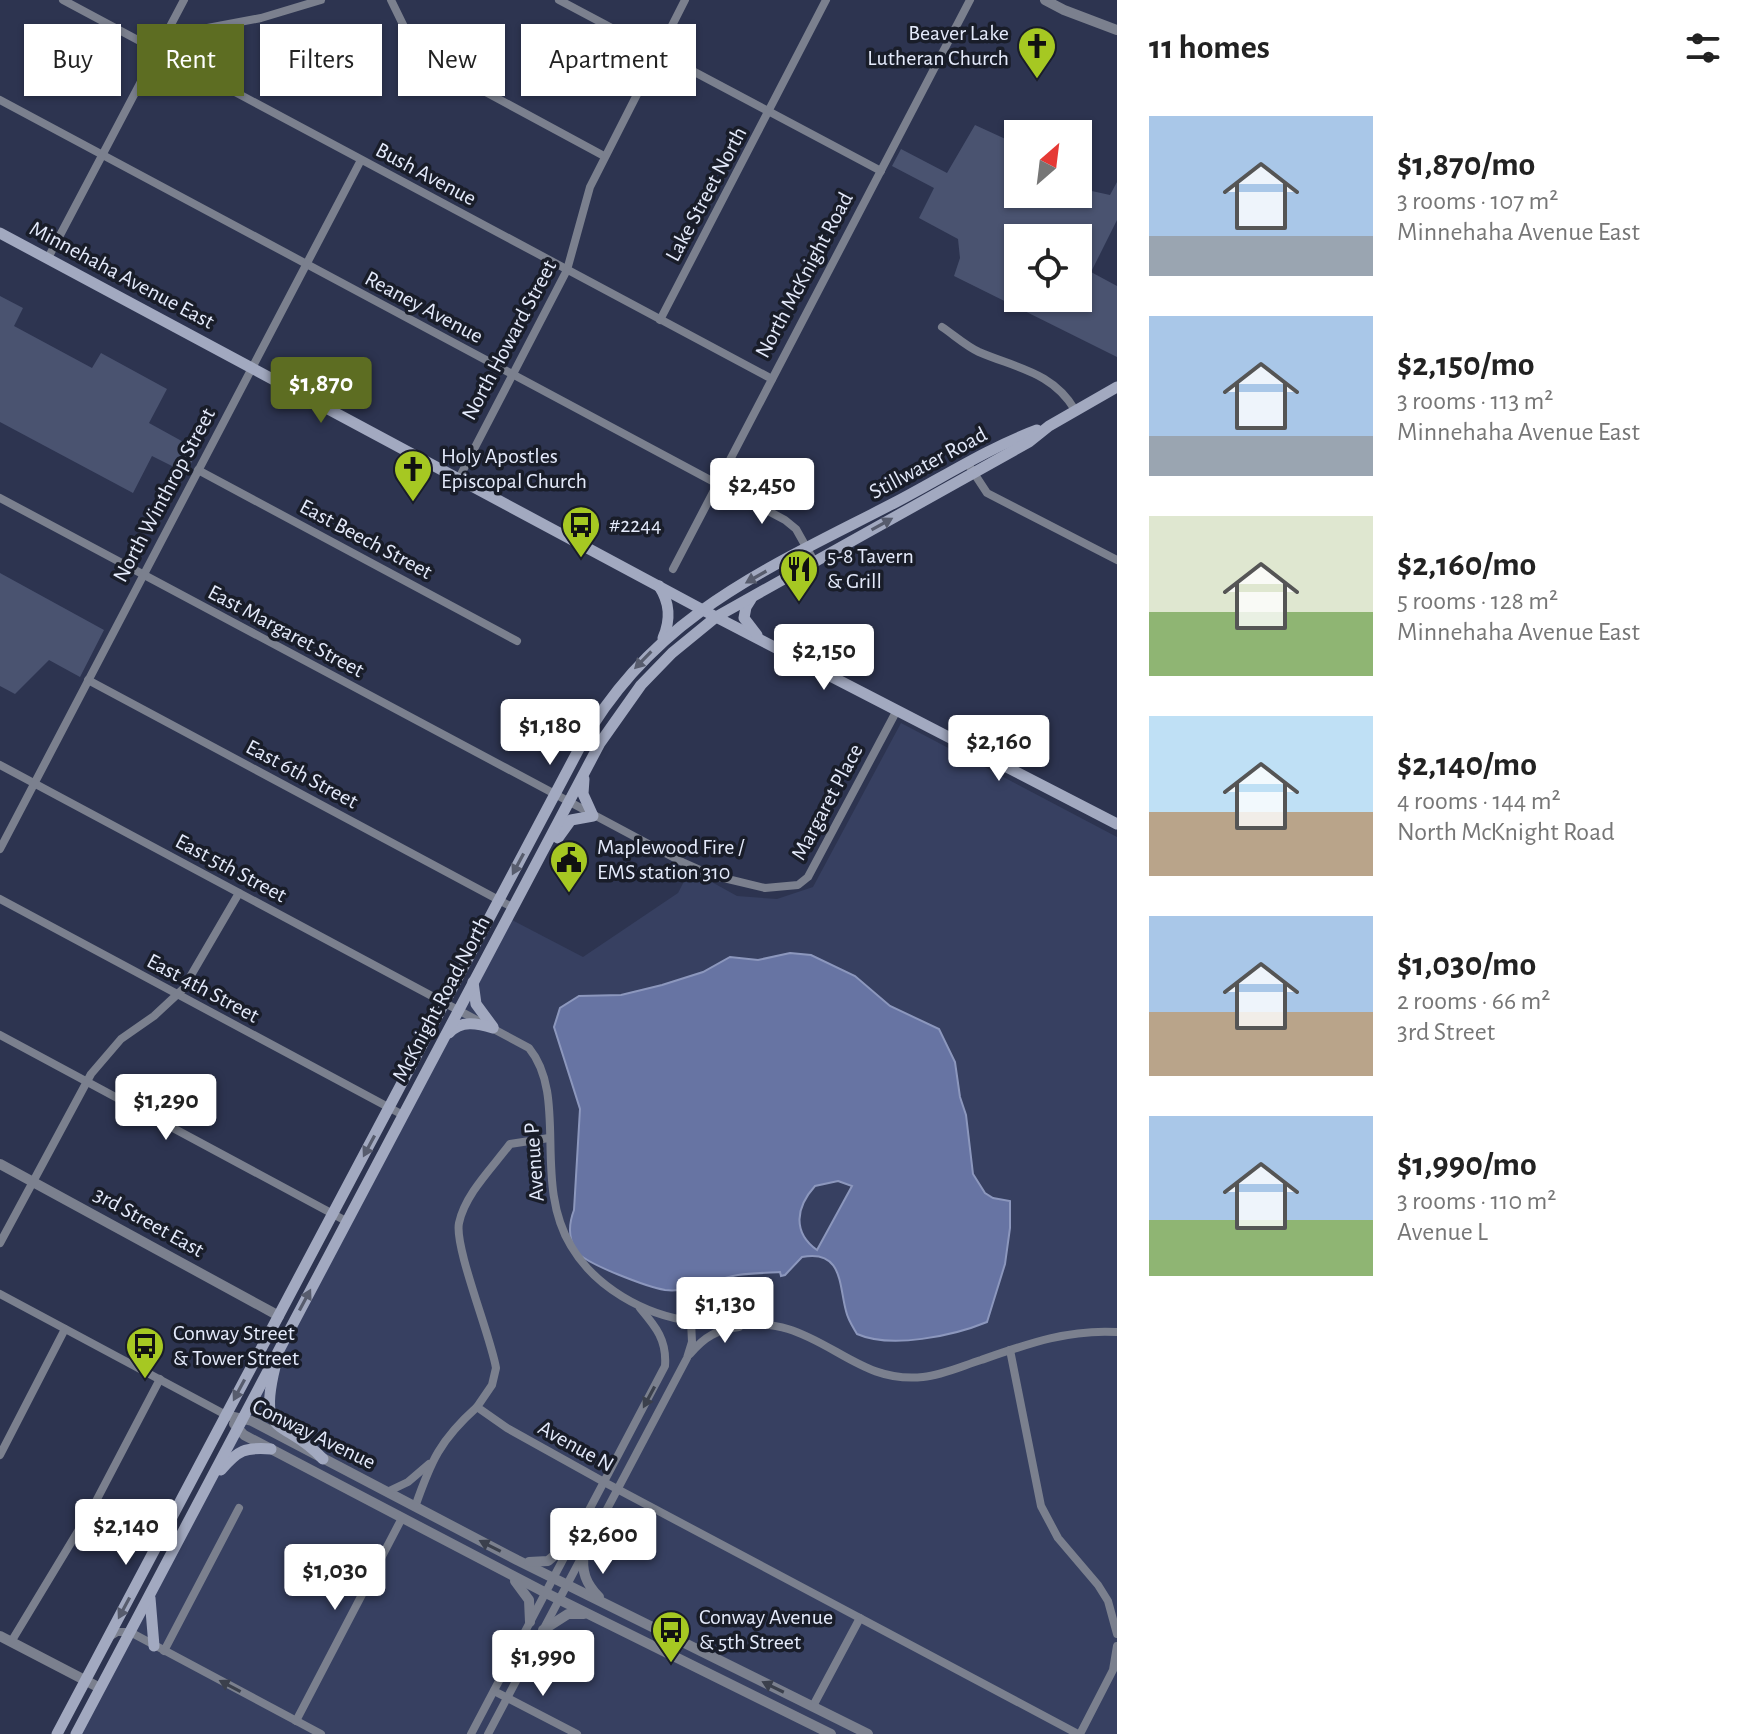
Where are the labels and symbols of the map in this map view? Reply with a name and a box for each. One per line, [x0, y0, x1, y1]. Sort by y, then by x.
place label: Beaver Lake Lutheran Church [867, 22, 1009, 69]
church icon: Beaver Lake Lutheran Church [1016, 25, 1058, 80]
north arrow [1004, 120, 1092, 208]
street label: Lake Street North [661, 123, 751, 265]
street label: Bush Avenue [372, 138, 480, 210]
street label: North McKnight Road [751, 189, 857, 361]
street label: Minnehaha Avenue East [26, 217, 218, 333]
street label: North Howard Street [458, 256, 560, 424]
street label: Reaney Avenue [361, 267, 487, 347]
pin: $1,870 [256, 357, 386, 425]
street label: North Winthrop Street [109, 404, 219, 586]
street label: Stillwater Road [866, 423, 990, 503]
place label: Holy Apostles Episcopal Church [441, 445, 587, 492]
church icon: Holy Apostles Episcopal Church [392, 448, 434, 503]
pin: $2,450 [697, 458, 827, 526]
street label: East Beech Street [296, 495, 436, 583]
bus stop icon: #2244 [560, 504, 602, 559]
place label: #2244 [609, 514, 662, 536]
one-way arrow [870, 517, 893, 531]
place label: 5-8 Tavern & Grill [827, 545, 914, 592]
restaurant icon: 5-8 Tavern & Grill [778, 548, 820, 603]
one-way arrow [745, 570, 767, 584]
street label: East Margaret Street [204, 581, 368, 681]
pin: $2,150 [759, 624, 889, 692]
one-way arrow [635, 650, 653, 669]
pin: $1,180 [485, 699, 615, 767]
pin: $2,160 [934, 715, 1064, 783]
street label: East 6th Street [242, 735, 362, 813]
street label: Margaret Place [787, 740, 867, 864]
street label: East 5th Street [172, 830, 290, 906]
place label: Maplewood Fire / EMS station 310 [597, 836, 745, 883]
public building icon: Maplewood Fire / EMS station 310 [548, 839, 590, 894]
one-way arrow [511, 853, 524, 876]
street label: McKnight Road North [388, 913, 494, 1085]
street label: East 4th Street [143, 949, 263, 1027]
pin: $1,290 [101, 1074, 231, 1142]
street label: Avenue P [520, 1122, 548, 1202]
one-way arrow [362, 1135, 375, 1158]
street label: 3rd Street East [90, 1183, 208, 1261]
pin: $1,130 [660, 1277, 790, 1345]
one-way arrow [299, 1289, 312, 1312]
place label: Conway Street & Tower Street [173, 1322, 299, 1369]
bus stop icon: Conway Street & Tower Street [124, 1325, 166, 1380]
one-way arrow [232, 1379, 246, 1401]
one-way arrow [643, 1386, 656, 1409]
street label: Conway Avenue [249, 1395, 379, 1473]
street label: Avenue N [534, 1416, 618, 1476]
pin: $2,140 [61, 1499, 191, 1567]
pin: $2,600 [538, 1508, 668, 1576]
one-way arrow [479, 1539, 502, 1552]
pin: $1,030 [270, 1544, 400, 1612]
one-way arrow [117, 1597, 131, 1619]
place label: Conway Avenue & 5th Street [699, 1606, 833, 1653]
bus stop icon: Conway Avenue & 5th Street [650, 1609, 692, 1664]
pin: $1,990 [478, 1630, 608, 1698]
one-way arrow [219, 1679, 241, 1693]
one-way arrow [761, 1680, 784, 1693]

